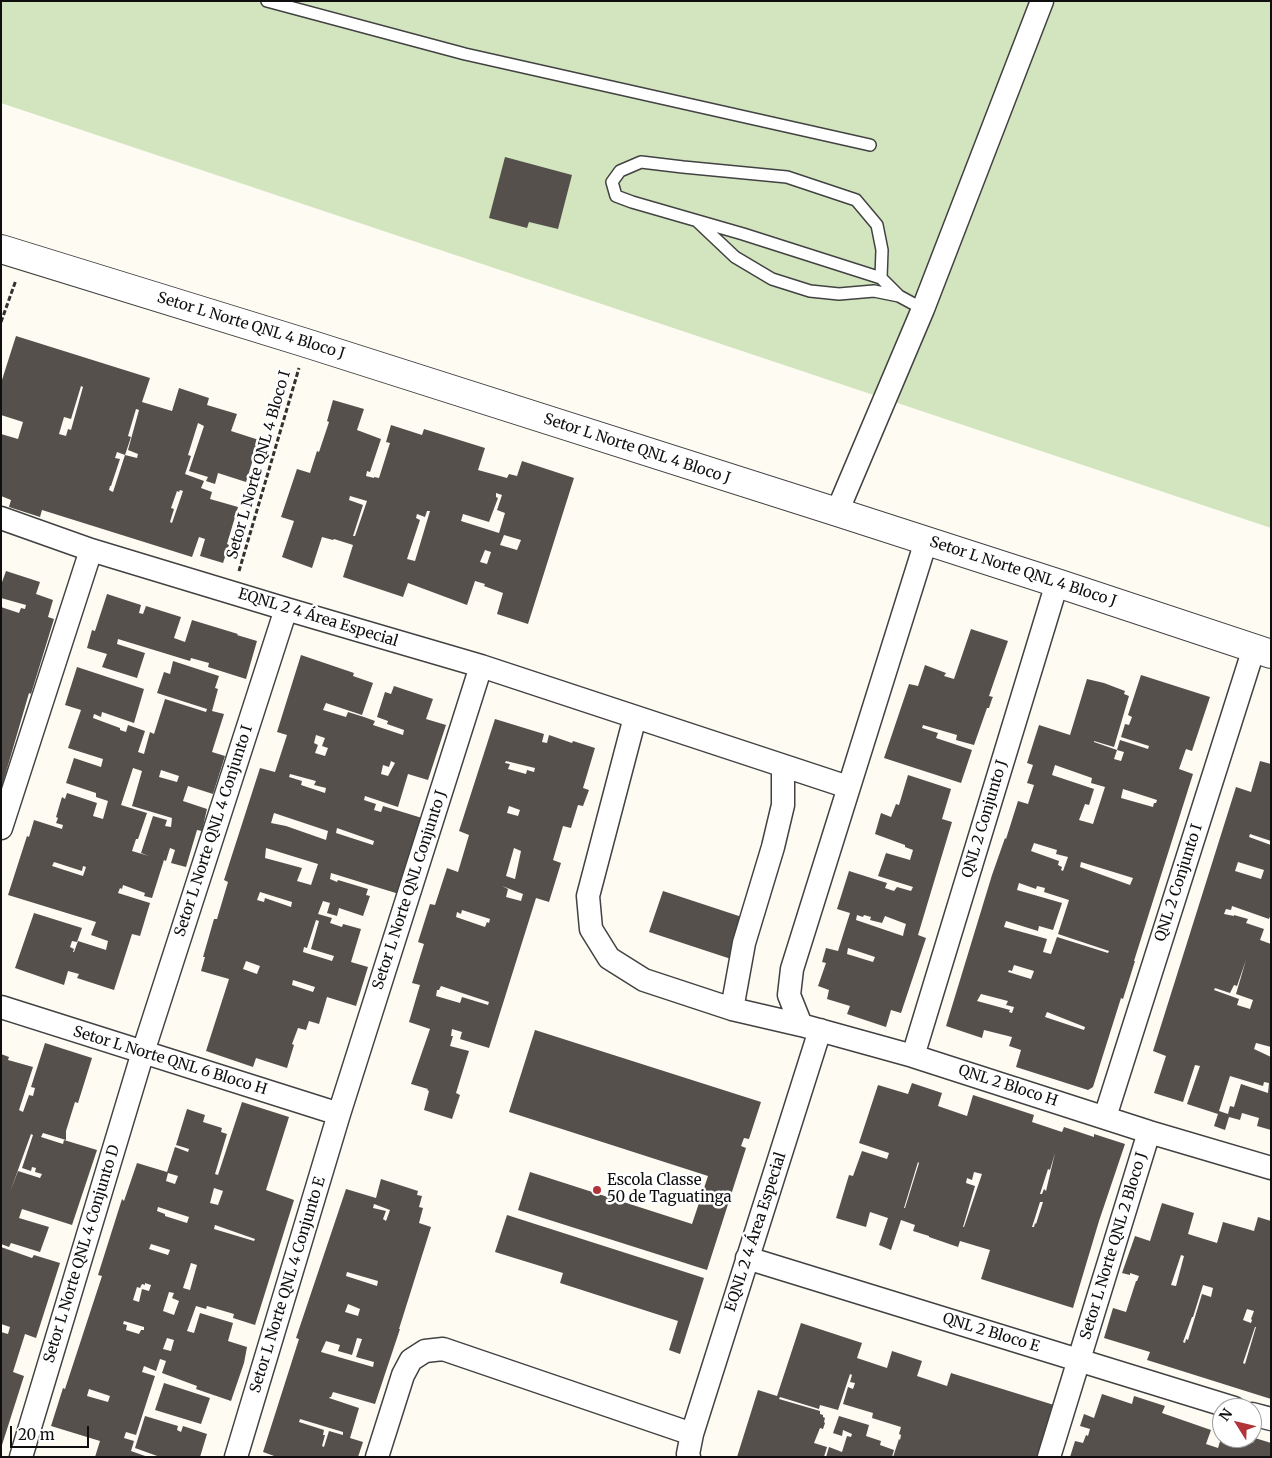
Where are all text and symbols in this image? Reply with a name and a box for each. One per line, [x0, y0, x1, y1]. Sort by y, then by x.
street label: Setor L Norte QNL 4 Bloco J [155, 289, 347, 363]
street label: Setor L Norte QNL 4 Bloco I [223, 369, 295, 561]
street label: Setor L Norte QNL 4 Bloco J [541, 410, 733, 488]
street label: Setor L Norte QNL 4 Bloco J [927, 533, 1119, 611]
street label: EQNL 2 4 Área Especial [236, 585, 400, 651]
street label: Setor L Norte QNL 4 Conjunto I [171, 723, 257, 939]
street label: QNL 2 Conjunto J [958, 758, 1012, 880]
street label: Setor L Norte QNL Conjunto J [369, 788, 451, 992]
street label: QNL 2 Conjunto I [1152, 822, 1206, 944]
street label: Setor L Norte QNL 6 Bloco H [71, 1023, 269, 1099]
street label: QNL 2 Bloco H [956, 1061, 1060, 1111]
street label: Setor L Norte QNL 4 Conjunto D [40, 1143, 124, 1365]
street label: EQNL 2 4 Área Especial [722, 1150, 790, 1314]
street label: Setor L Norte QNL 2 Bloco J [1077, 1150, 1151, 1342]
place label: Escola Classe 50 de Taguatinga [607, 1172, 732, 1207]
street label: Setor L Norte QNL 4 Conjunto E [246, 1175, 330, 1395]
marker: Escola Classe 50 de Taguatinga [591, 1184, 603, 1196]
street label: QNL 2 Bloco E [940, 1310, 1042, 1356]
north arrow [1212, 1398, 1262, 1448]
text: N [1215, 1405, 1236, 1425]
scale bar [12, 1416, 91, 1448]
text: 20 m [18, 1425, 55, 1444]

